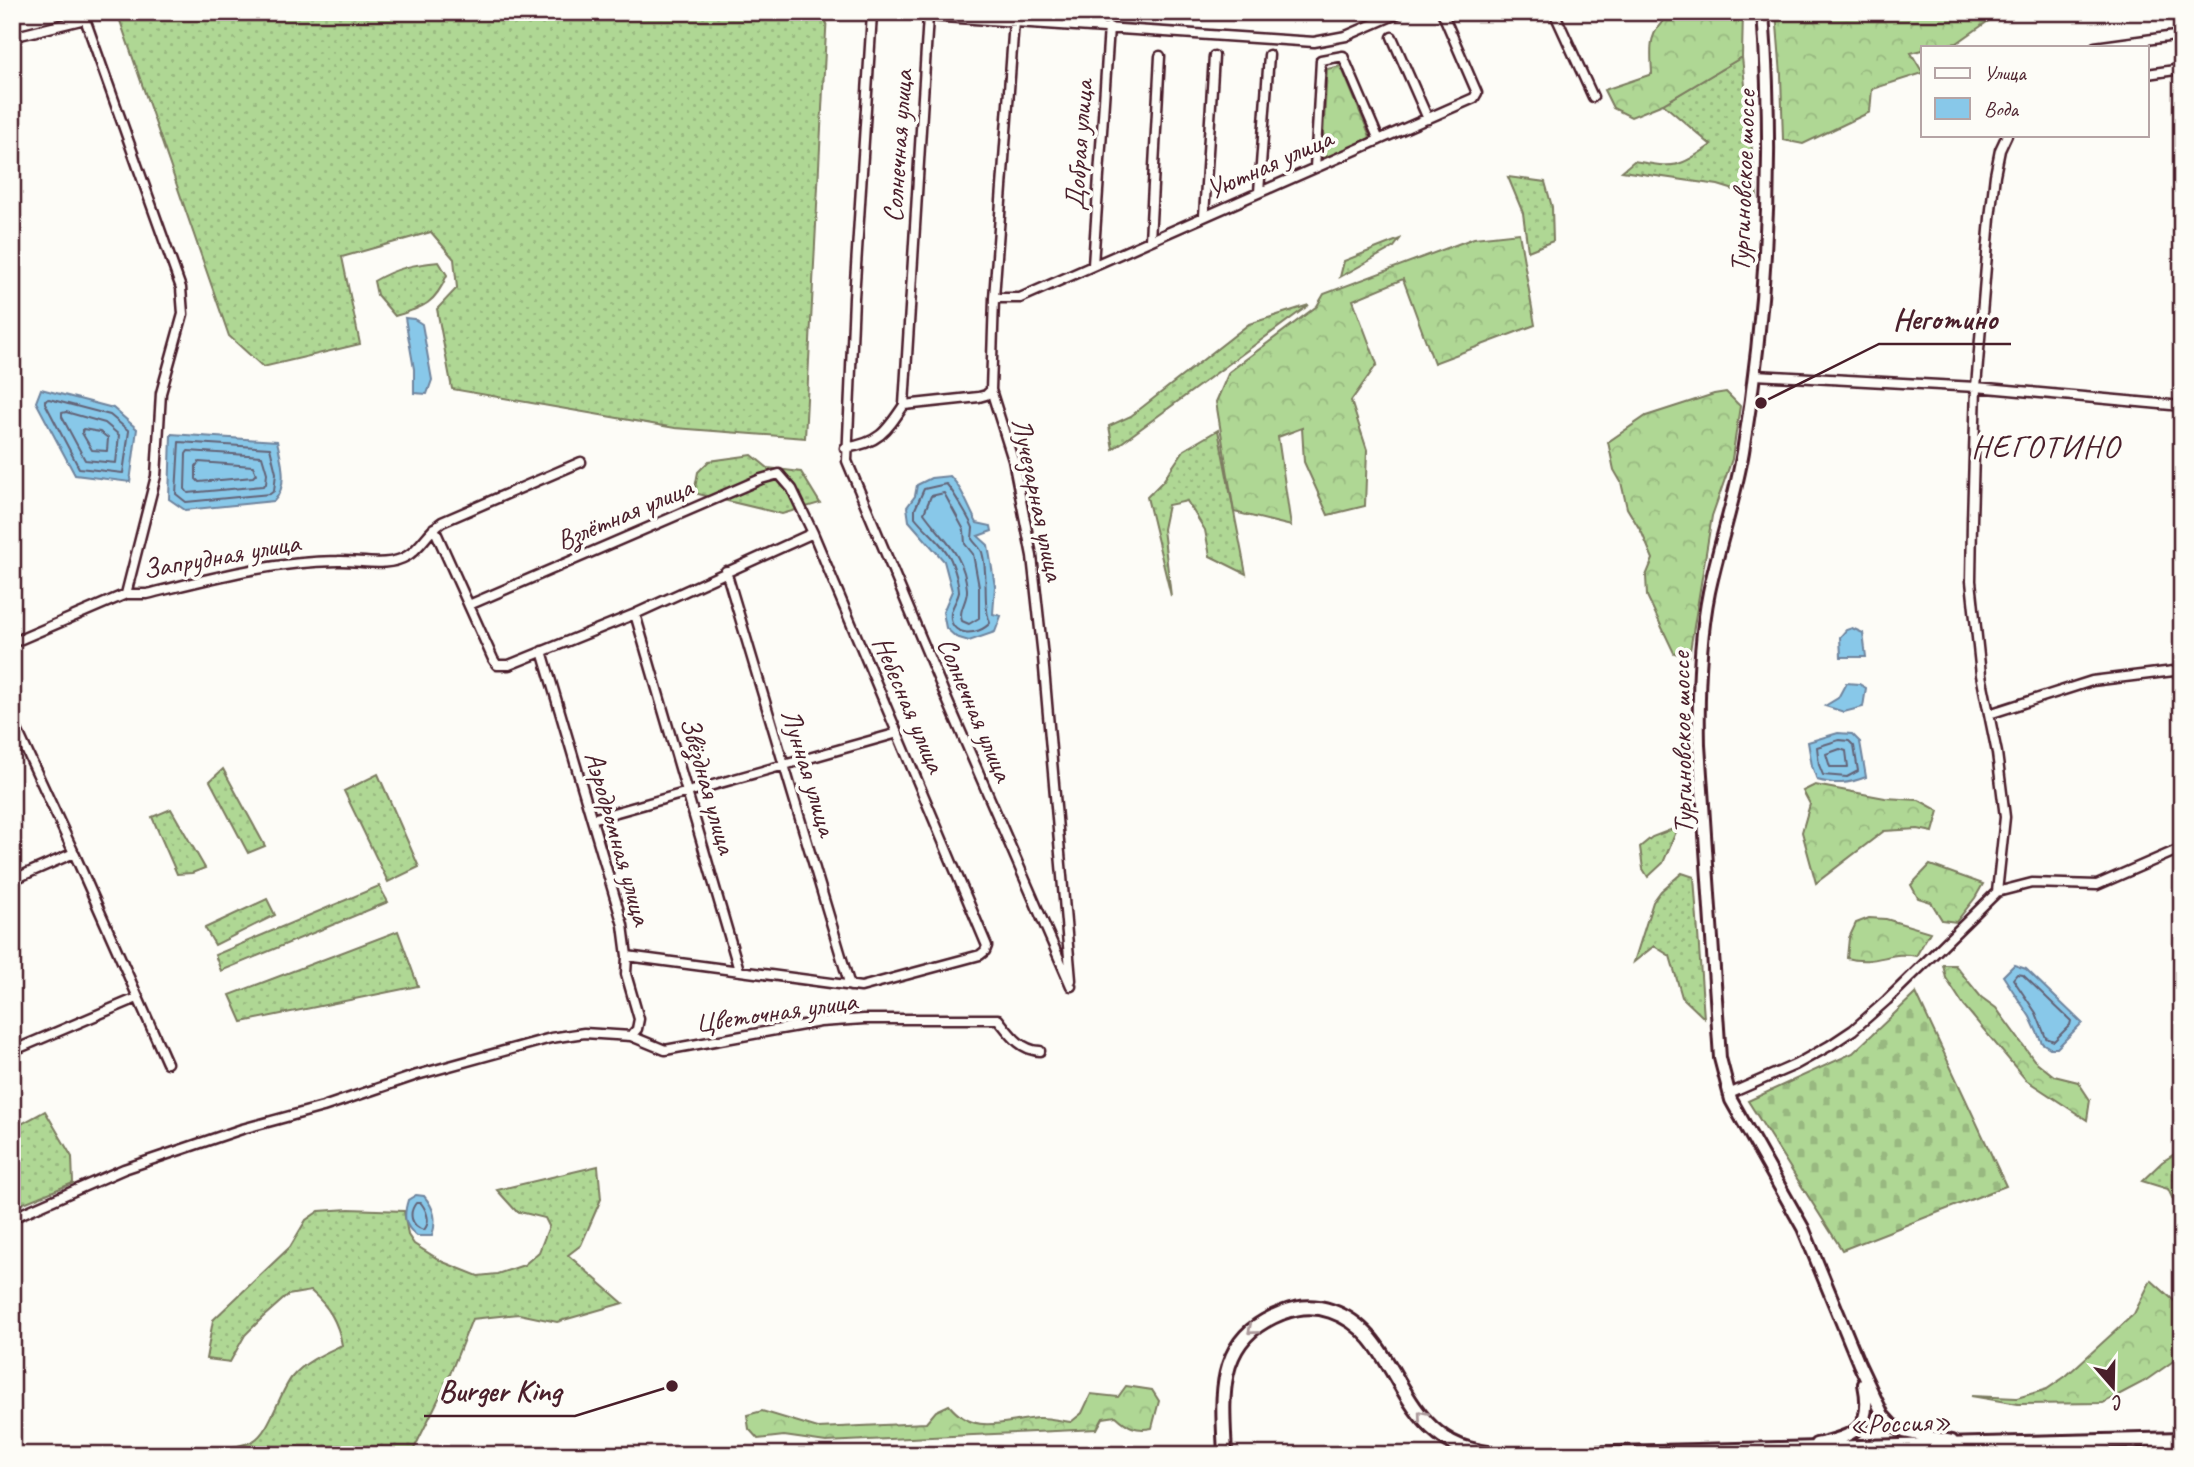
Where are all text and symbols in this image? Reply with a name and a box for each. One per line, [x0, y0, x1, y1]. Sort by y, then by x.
legend [1921, 46, 2148, 136]
text: Улица [1984, 60, 2027, 86]
street label: Солнечная улица [875, 67, 920, 223]
street label: Добрая улица [1056, 76, 1101, 211]
street label: Тургиновское шоссе [1722, 87, 1763, 273]
text: Вода [1984, 96, 2020, 122]
street label: Уютная улица [1201, 119, 1340, 207]
callout: Неготино [1879, 293, 2011, 344]
text: Неготино [1893, 300, 1999, 338]
street label: Лучезарная улица [1004, 415, 1073, 585]
district label: НЕГОТИНО [1971, 426, 2122, 467]
street label: Взлётная улица [551, 468, 699, 559]
street label: Запрудная улица [140, 524, 304, 587]
street label: Небесная улица [865, 631, 955, 779]
street label: Солнечная улица [930, 632, 1022, 788]
street label: Тургиновское шоссе [1662, 650, 1701, 834]
street label: Лунная улица [774, 705, 846, 842]
street label: Звёздная улица [671, 713, 745, 859]
street label: Аэродромная улица [577, 747, 661, 931]
street label: Цветочная улица [693, 983, 861, 1040]
one-way arrow [1248, 1322, 1260, 1335]
north arrow [2078, 1352, 2148, 1422]
callout: Burger King [424, 1365, 575, 1416]
text: Burger King [439, 1372, 564, 1410]
text: С [2107, 1389, 2127, 1416]
street label: «Россия» [1848, 1403, 1952, 1442]
one-way arrow [1418, 1411, 1430, 1424]

